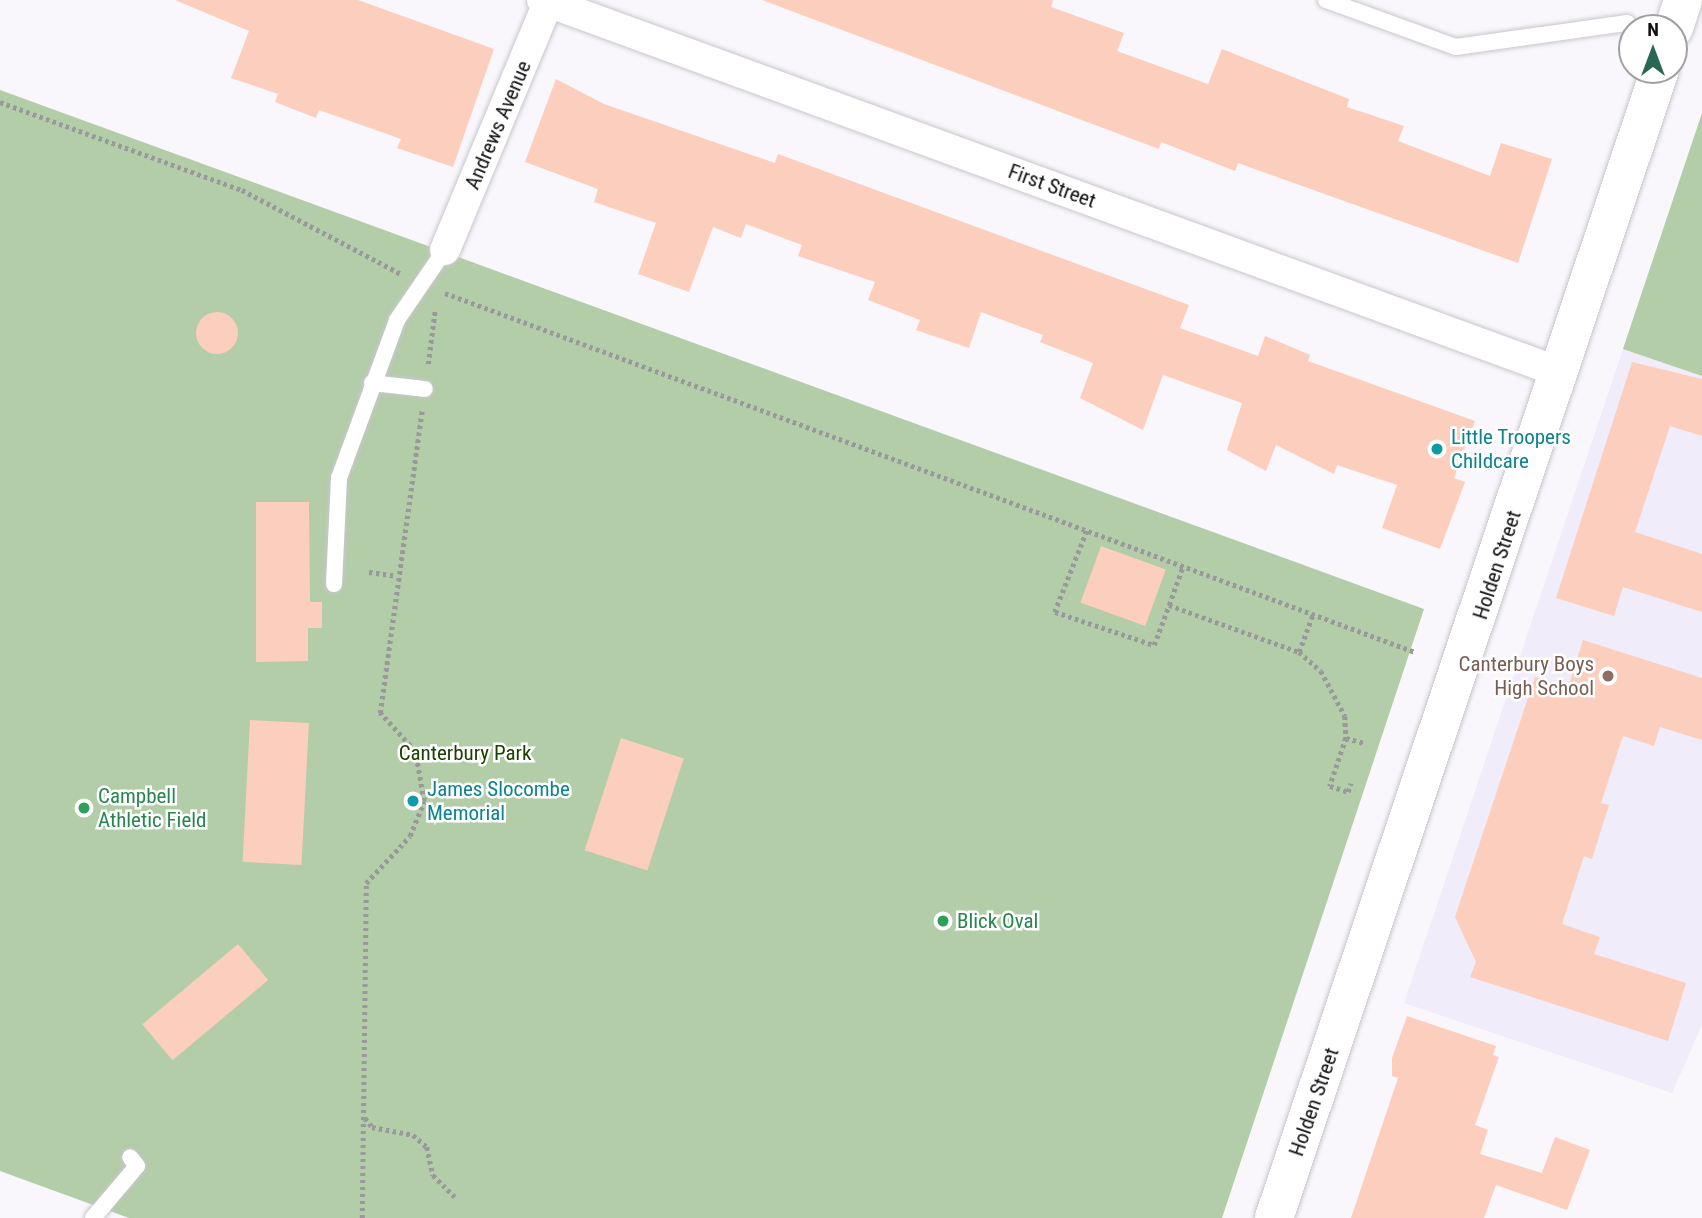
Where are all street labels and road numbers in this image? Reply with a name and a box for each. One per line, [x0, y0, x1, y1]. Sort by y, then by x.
street label: Andrews Avenue [460, 57, 536, 193]
street label: First Street [1005, 159, 1099, 213]
street label: Holden Street [1468, 507, 1526, 623]
street label: Holden Street [1284, 1045, 1344, 1159]

